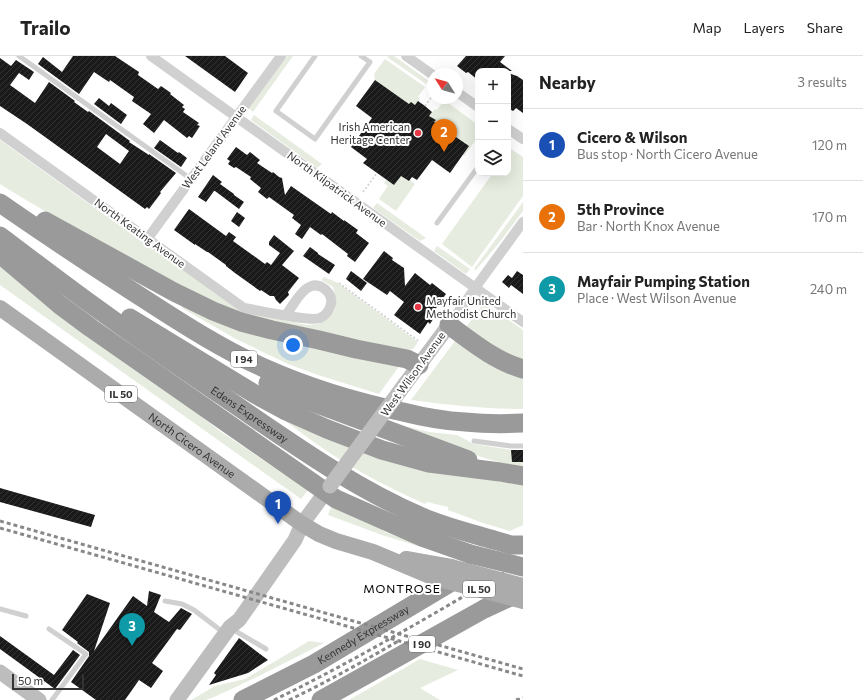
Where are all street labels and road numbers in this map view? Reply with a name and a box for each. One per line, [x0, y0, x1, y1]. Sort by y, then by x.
street label: West Leland Avenue [179, 102, 248, 191]
street label: North Kilpatrick Avenue [285, 148, 390, 229]
street label: North Keating Avenue [92, 195, 188, 270]
street label: West Wilson Avenue [378, 329, 448, 419]
road number: I 94 [231, 351, 257, 367]
street label: Edens Expressway [209, 383, 291, 445]
road number: IL 50 [105, 386, 137, 402]
street label: North Cicero Avenue [146, 409, 238, 480]
road number: IL 50 [463, 581, 495, 597]
street label: Kennedy Expressway [315, 602, 411, 666]
road number: I 90 [409, 636, 435, 652]

